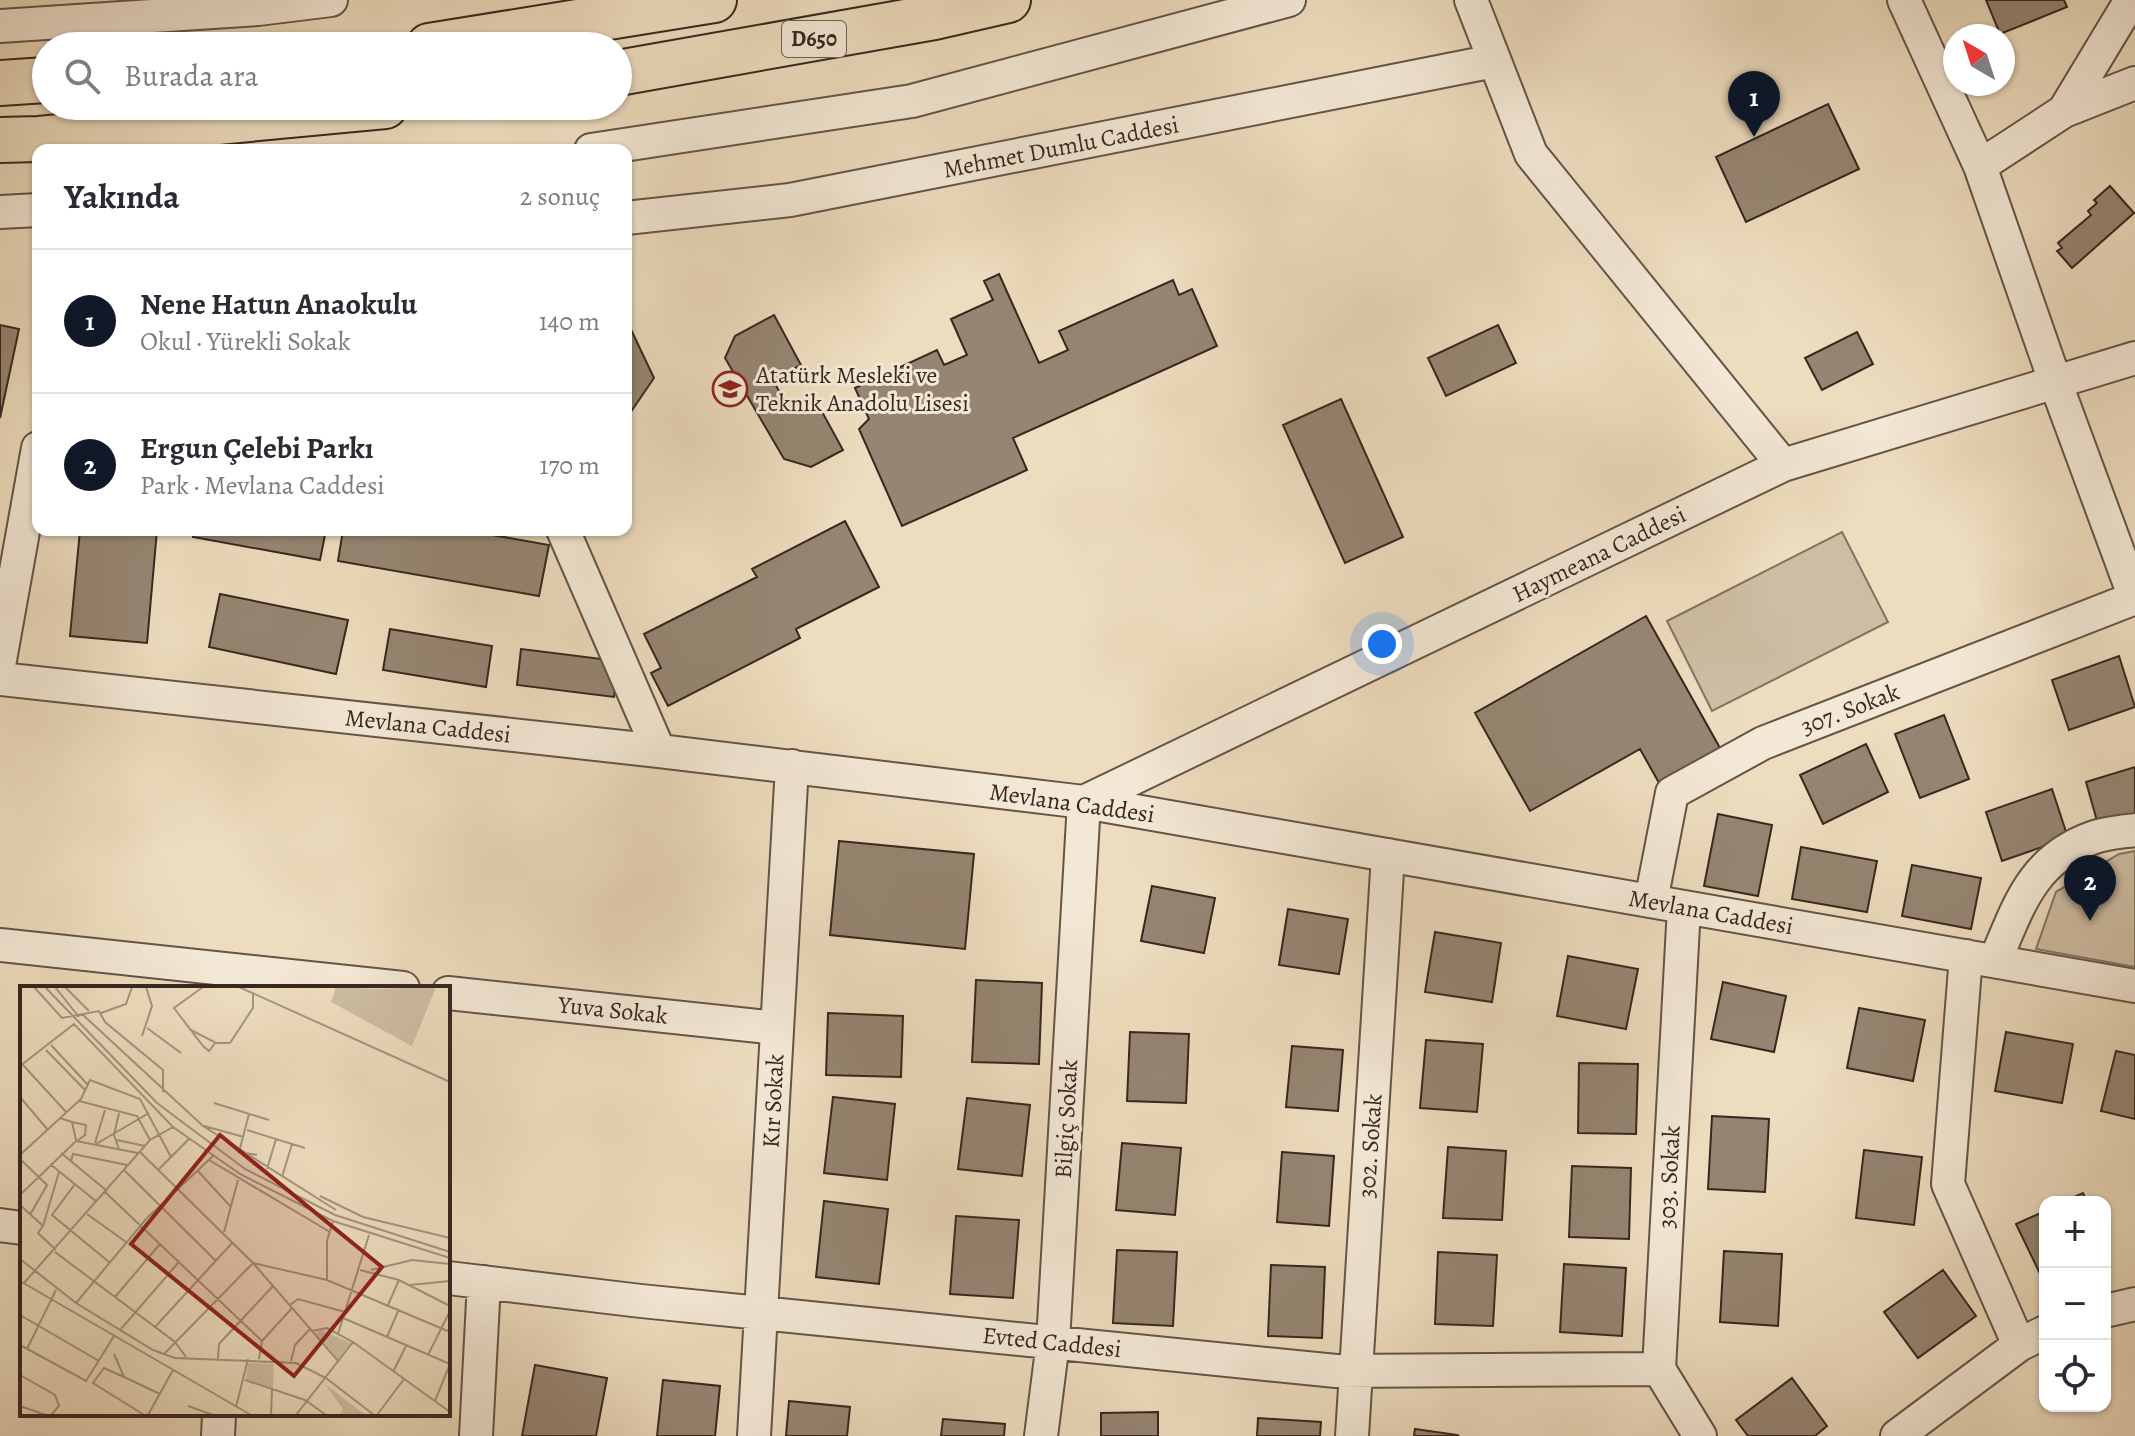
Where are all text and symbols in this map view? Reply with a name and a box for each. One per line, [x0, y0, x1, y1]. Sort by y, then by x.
road number: D650 [782, 21, 846, 57]
north arrow [1943, 24, 2015, 96]
search box [32, 32, 632, 120]
icon: search [60, 54, 104, 98]
text: Burada ara [124, 56, 259, 96]
pin: 1 [1728, 71, 1780, 137]
street label: Mehmet Dumlu Caddesi [940, 108, 1182, 186]
text: Yakında [64, 173, 180, 220]
text: 2 sonuç [520, 179, 600, 214]
text: Nene Hatun Anaokulu [140, 284, 417, 324]
text: 1 [85, 304, 95, 339]
text: 140 m [539, 304, 600, 339]
text: Okul · Yürekli Sokak [140, 324, 351, 359]
place label: Atatürk Mesleki ve Teknik Anadolu Lisesi [755, 359, 969, 419]
school or university icon: Atatürk Mesleki ve Teknik Anadolu Lisesi [711, 370, 749, 408]
text: Ergun Çelebi Parkı [140, 428, 374, 468]
text: 2 [84, 448, 96, 483]
text: 170 m [540, 448, 600, 483]
text: Park · Mevlana Caddesi [140, 468, 385, 503]
street label: Haymeana Caddesi [1507, 498, 1691, 610]
your location [1362, 624, 1402, 664]
street label: 307. Sokak [1796, 676, 1904, 742]
street label: Mevlana Caddesi [344, 701, 512, 751]
street label: Mevlana Caddesi [987, 776, 1157, 830]
pin: 2 [2064, 855, 2116, 921]
street label: Mevlana Caddesi [1626, 882, 1796, 942]
inset map [20, 986, 450, 1416]
street label: Yuva Sokak [556, 988, 670, 1032]
street label: Kır Sokak [755, 1053, 791, 1149]
street label: Bilgiç Sokak [1047, 1059, 1085, 1179]
street label: 302. Sokak [1350, 1093, 1390, 1199]
street label: 303. Sokak [1650, 1125, 1688, 1229]
map controls [2039, 1196, 2111, 1412]
button: + [2039, 1196, 2111, 1268]
button: − [2039, 1268, 2111, 1340]
street label: Evted Caddesi [981, 1319, 1123, 1365]
button: locate [2039, 1340, 2111, 1412]

